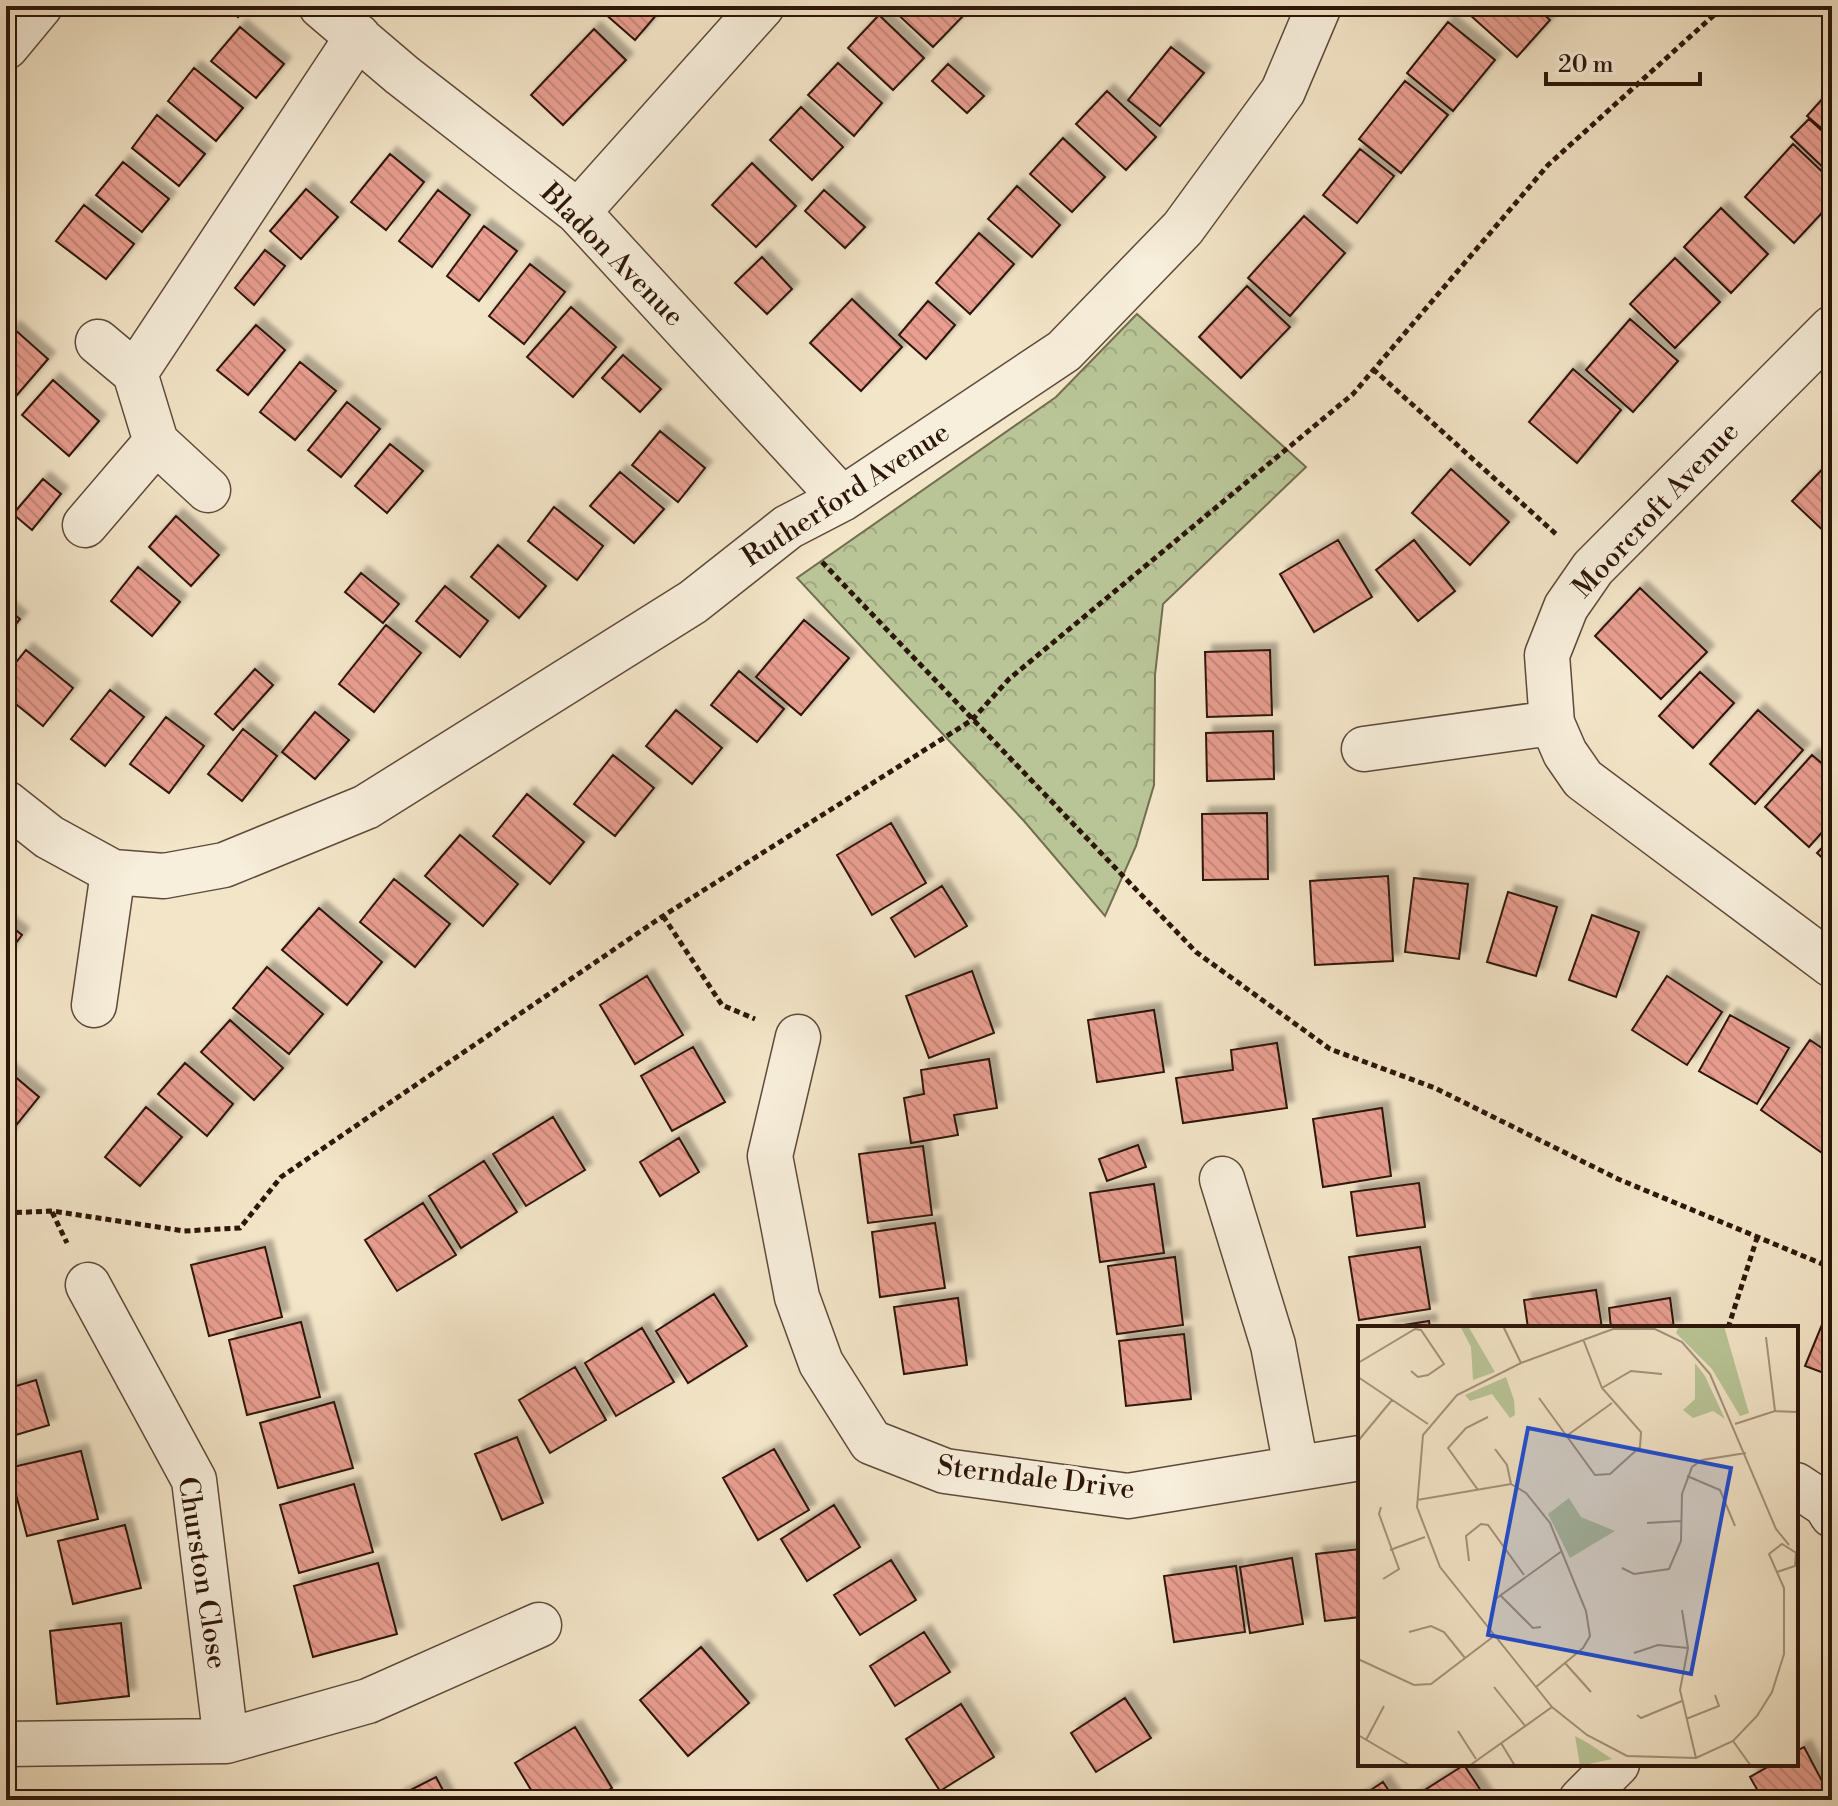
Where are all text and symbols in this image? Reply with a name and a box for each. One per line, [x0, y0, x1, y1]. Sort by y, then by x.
scale bar [1546, 36, 1700, 86]
text: 20 m [1558, 50, 1614, 80]
street label: Bladon Avenue [532, 175, 691, 334]
street label: Rutherford Avenue [736, 415, 956, 575]
street label: Moorcroft Avenue [1565, 415, 1747, 605]
inset map [1358, 1326, 1798, 1766]
street label: Sterndale Drive [935, 1449, 1137, 1507]
street label: Churston Close [170, 1475, 234, 1671]

